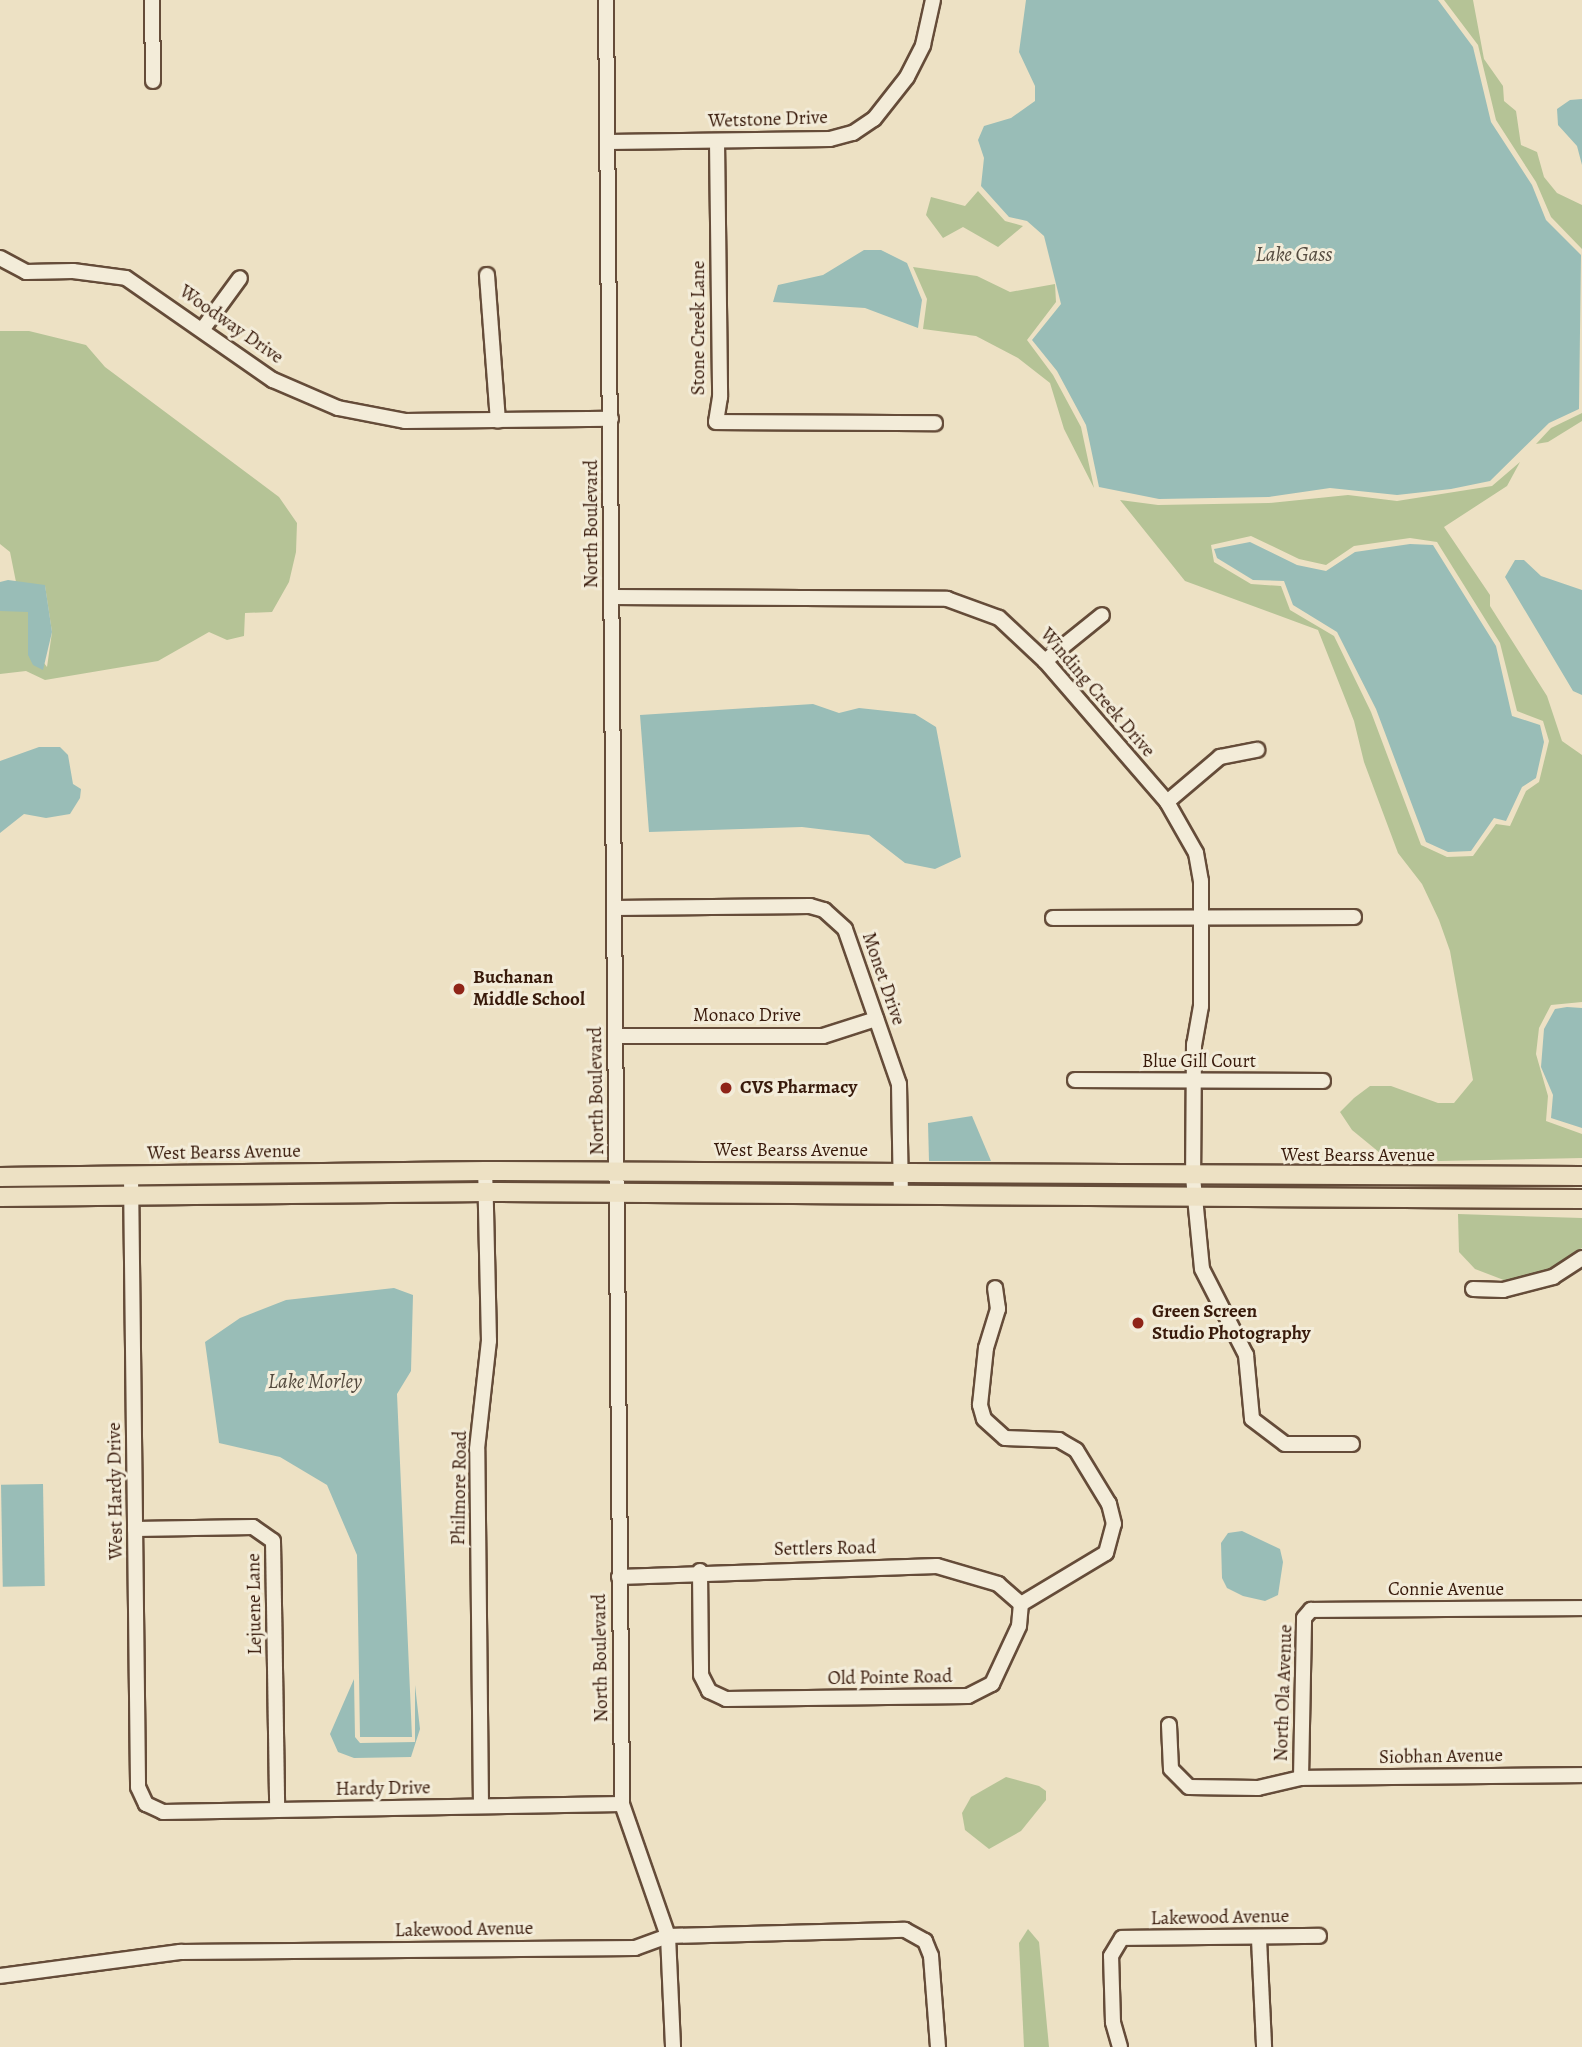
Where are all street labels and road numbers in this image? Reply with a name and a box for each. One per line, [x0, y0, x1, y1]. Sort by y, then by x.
street label: Wetstone Drive [708, 107, 828, 133]
street label: Stone Creek Lane [688, 261, 710, 395]
street label: Woodway Drive [175, 281, 287, 369]
street label: North Boulevard [581, 460, 603, 588]
street label: Winding Creek Drive [1035, 624, 1159, 762]
street label: Monet Drive [856, 930, 910, 1028]
street label: Monaco Drive [693, 1005, 801, 1027]
street label: North Boulevard [584, 1027, 610, 1155]
street label: Blue Gill Court [1142, 1051, 1256, 1073]
street label: West Bearss Avenue [147, 1140, 301, 1166]
street label: West Bearss Avenue [714, 1140, 868, 1162]
street label: West Bearss Avenue [1281, 1145, 1435, 1167]
street label: West Hardy Drive [103, 1422, 129, 1560]
street label: Philmore Road [448, 1430, 472, 1546]
street label: Settlers Road [774, 1537, 876, 1561]
street label: Lejuene Lane [243, 1553, 267, 1655]
street label: Connie Avenue [1388, 1579, 1504, 1601]
street label: North Boulevard [588, 1594, 614, 1722]
street label: North Ola Avenue [1270, 1624, 1298, 1762]
street label: Old Pointe Road [827, 1666, 953, 1690]
street label: Siobhan Avenue [1379, 1745, 1503, 1769]
street label: Hardy Drive [335, 1777, 431, 1801]
street label: Lakewood Avenue [1150, 1905, 1290, 1931]
street label: Lakewood Avenue [394, 1917, 534, 1943]

